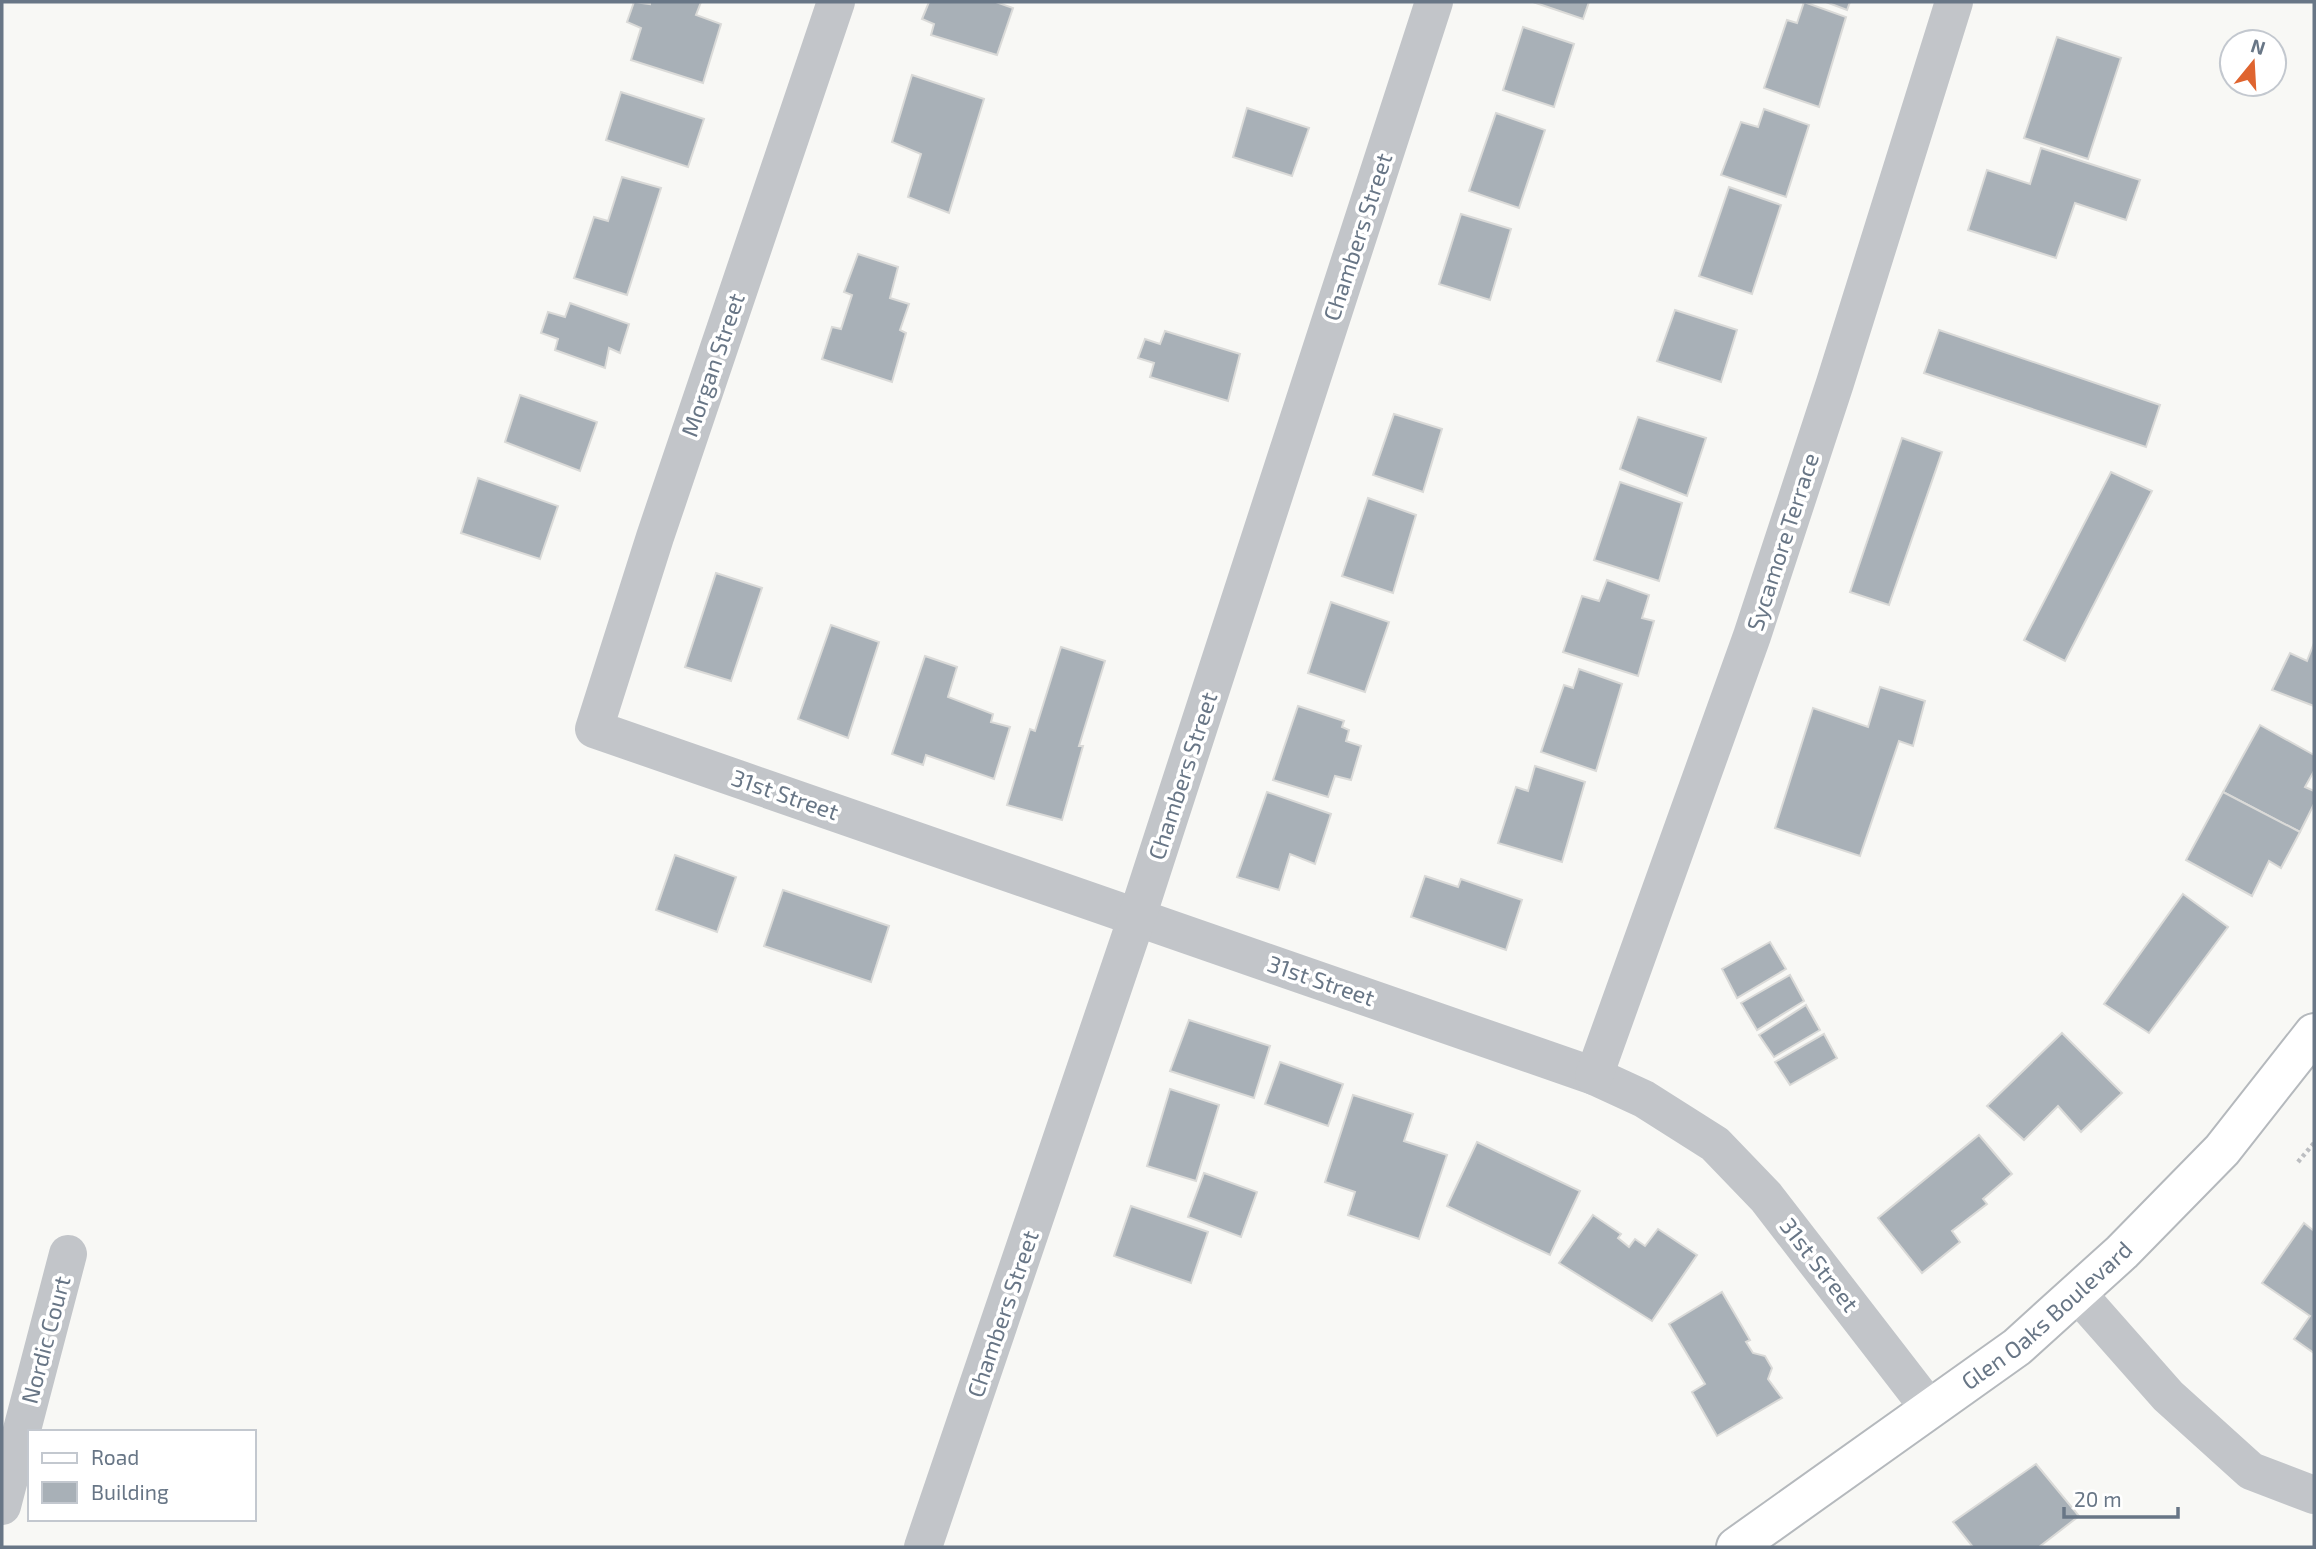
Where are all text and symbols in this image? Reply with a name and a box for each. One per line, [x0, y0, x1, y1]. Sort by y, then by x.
north arrow [2218, 28, 2288, 98]
text: N [2248, 33, 2268, 59]
street label: Chambers Street [1317, 149, 1397, 324]
street label: Morgan Street [674, 289, 750, 440]
street label: Sycamore Terrace [1740, 449, 1824, 634]
street label: Chambers Street [1142, 688, 1222, 863]
street label: 31st Street [728, 763, 843, 826]
street label: 31st Street [1264, 949, 1379, 1012]
street label: 31st Street [1774, 1212, 1865, 1317]
street label: Chambers Street [960, 1226, 1044, 1401]
street label: Glen Oaks Boulevard [1956, 1235, 2138, 1395]
street label: Nordic Court [15, 1273, 76, 1407]
legend [28, 1430, 256, 1521]
text: Road [91, 1444, 139, 1469]
scale bar [2064, 1476, 2178, 1520]
text: Building [91, 1479, 169, 1504]
text: 20 m [2074, 1486, 2122, 1511]

